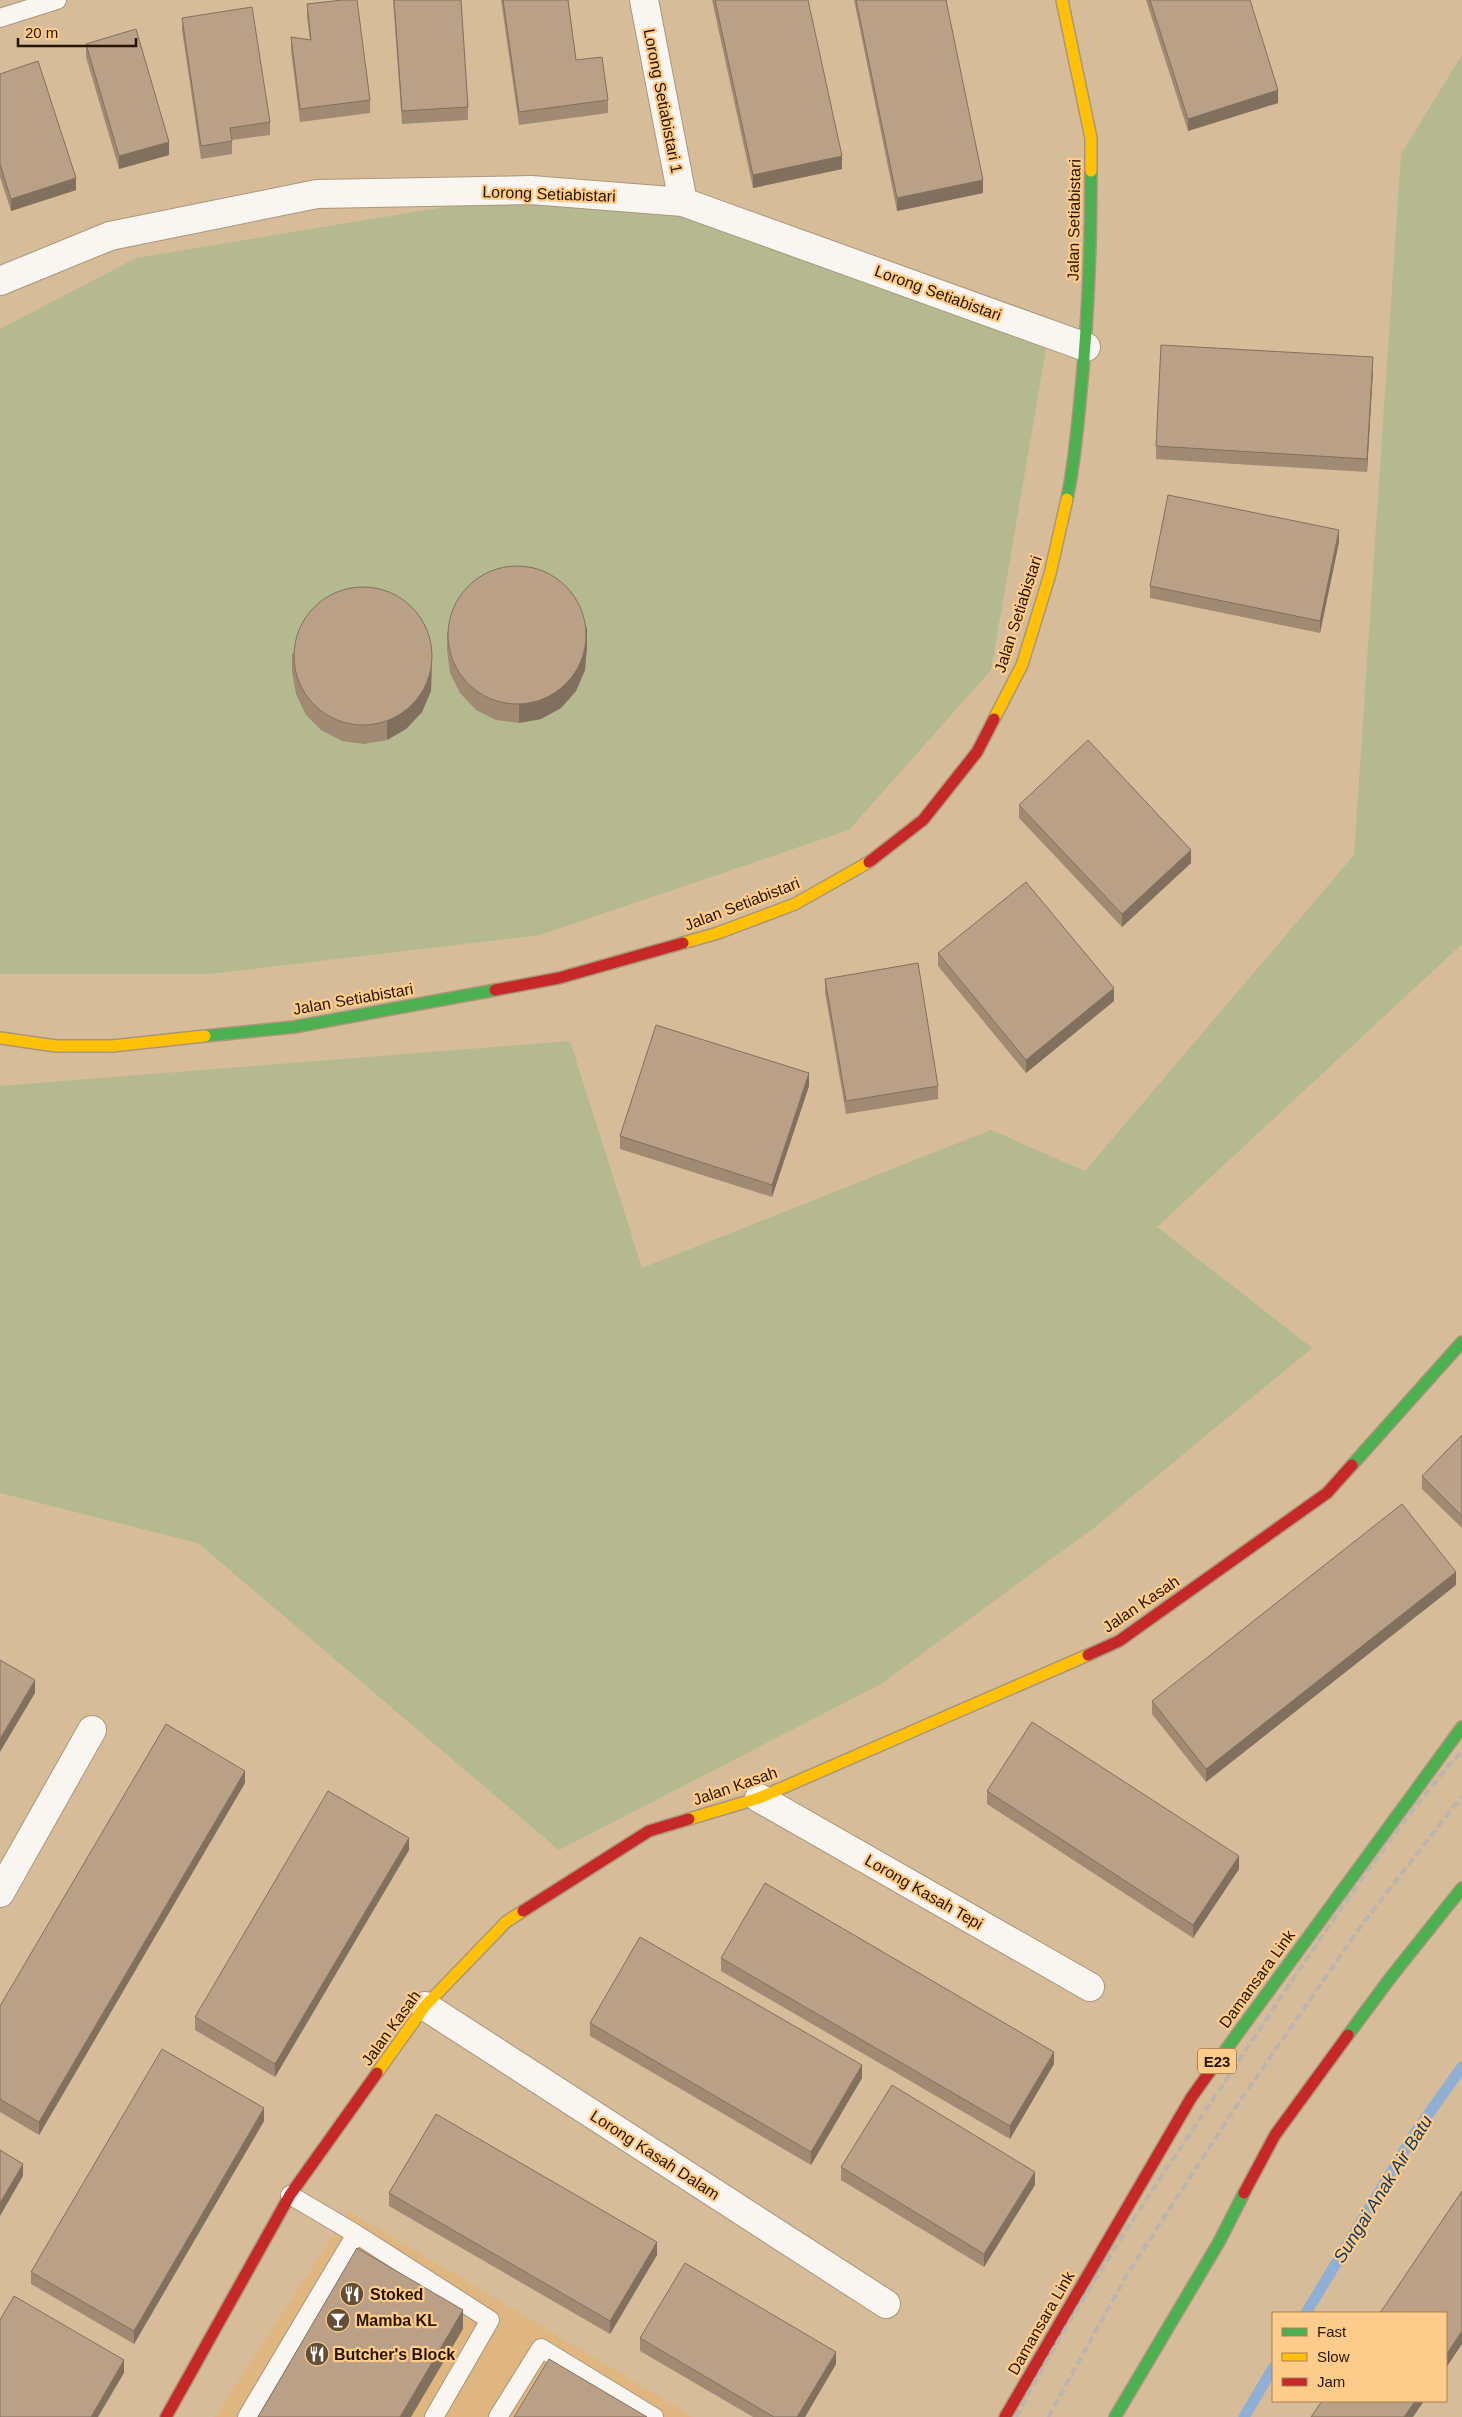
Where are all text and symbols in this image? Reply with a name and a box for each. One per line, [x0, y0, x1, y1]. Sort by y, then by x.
scale bar [18, 15, 135, 47]
text: 20 m [25, 24, 58, 41]
street label: Lorong Setiabistari 1 [641, 27, 685, 175]
street label: Jalan Setiabistari [1064, 159, 1084, 281]
street label: Lorong Setiabistari [482, 183, 616, 205]
street label: Lorong Setiabistari [872, 262, 1004, 324]
street label: Jalan Setiabistari [991, 553, 1045, 675]
street label: Jalan Setiabistari [682, 874, 802, 934]
street label: Jalan Setiabistari [292, 980, 414, 1018]
street label: Jalan Kasah [1100, 1572, 1182, 1636]
street label: Jalan Kasah [691, 1764, 779, 1808]
street label: Lorong Kasah Tepi [862, 1851, 986, 1933]
street label: Damansara Link [1216, 1926, 1299, 2031]
street label: Jalan Kasah [358, 1987, 424, 2069]
road number: E23 [1198, 2048, 1236, 2074]
street label: Lorong Kasah Dalam [587, 2107, 723, 2203]
water label: Sungai Anak Air Batu [1330, 2112, 1436, 2266]
street label: Damansara Link [1005, 2267, 1078, 2378]
restaurant icon: Stoked [339, 2281, 365, 2307]
place label: Stoked [370, 2286, 423, 2303]
bar icon: Mamba KL [325, 2307, 351, 2333]
place label: Mamba KL [356, 2312, 437, 2329]
legend [1272, 2312, 1447, 2402]
text: Fast [1317, 2323, 1347, 2340]
restaurant icon: Butcher's Block [304, 2341, 330, 2367]
place label: Butcher's Block [334, 2346, 455, 2363]
text: Slow [1317, 2348, 1350, 2365]
text: Jam [1317, 2373, 1345, 2390]

